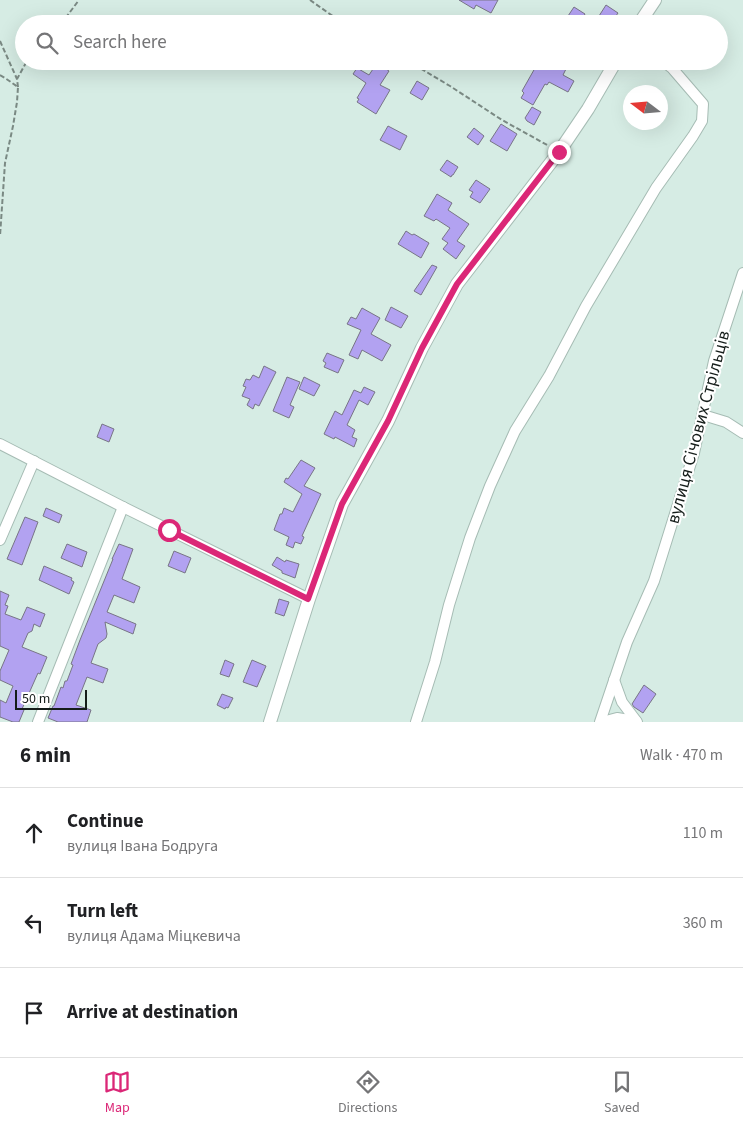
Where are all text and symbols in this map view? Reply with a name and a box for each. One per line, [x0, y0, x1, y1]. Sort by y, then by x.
search box [15, 15, 728, 70]
icon: search [33, 29, 61, 57]
text: Search here [73, 29, 167, 56]
north arrow [623, 85, 668, 130]
route end [548, 141, 571, 164]
street label: вулиця Січових Стрільців [661, 328, 736, 527]
route start [158, 519, 181, 542]
scale bar [15, 687, 88, 710]
text: 50 m [22, 689, 50, 709]
text: 6 min [20, 740, 71, 770]
text: Walk · 470 m [640, 744, 723, 766]
text: Continue [67, 808, 144, 835]
icon: ahead [20, 819, 48, 847]
text: 110 m [683, 822, 723, 844]
text: вулиця Івана Бодруга [67, 835, 218, 857]
text: Turn left [67, 898, 138, 925]
icon: left [20, 909, 48, 937]
text: 360 m [683, 912, 723, 934]
text: вулиця Адама Міцкевича [67, 925, 241, 947]
icon: arrive [20, 999, 48, 1027]
text: Arrive at destination [67, 999, 238, 1026]
tab: Map [103, 1068, 131, 1118]
tab: Directions [338, 1068, 397, 1118]
tab: Saved [604, 1068, 640, 1118]

